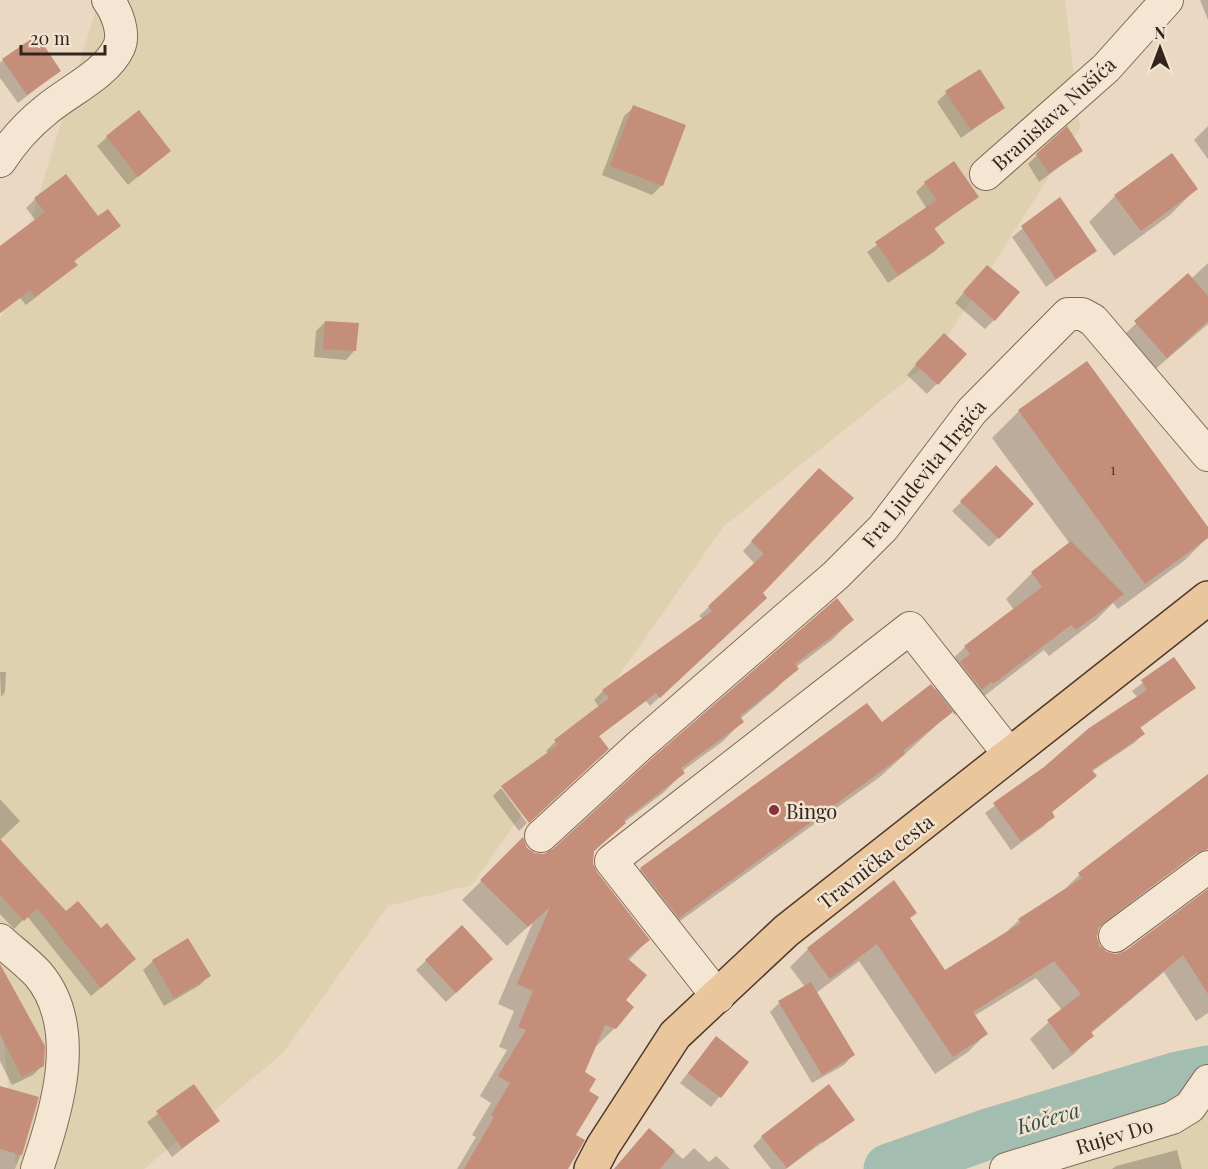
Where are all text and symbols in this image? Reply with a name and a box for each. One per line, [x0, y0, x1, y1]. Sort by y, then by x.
scale bar [21, 18, 105, 56]
north arrow [1130, 18, 1190, 78]
text: N [1154, 22, 1166, 43]
text: 20 m [30, 26, 70, 50]
street label: Branislava Nušića [985, 50, 1121, 176]
street label: Fra Ljudevita Hrgića [855, 393, 991, 553]
house number: 1 [1110, 458, 1116, 479]
place label: Bingo [786, 797, 837, 824]
marker: Bingo [767, 803, 781, 817]
street label: Travnička cesta [812, 807, 938, 915]
water label: Kočeva [1012, 1095, 1083, 1140]
street label: Rujev Do [1072, 1110, 1156, 1160]

